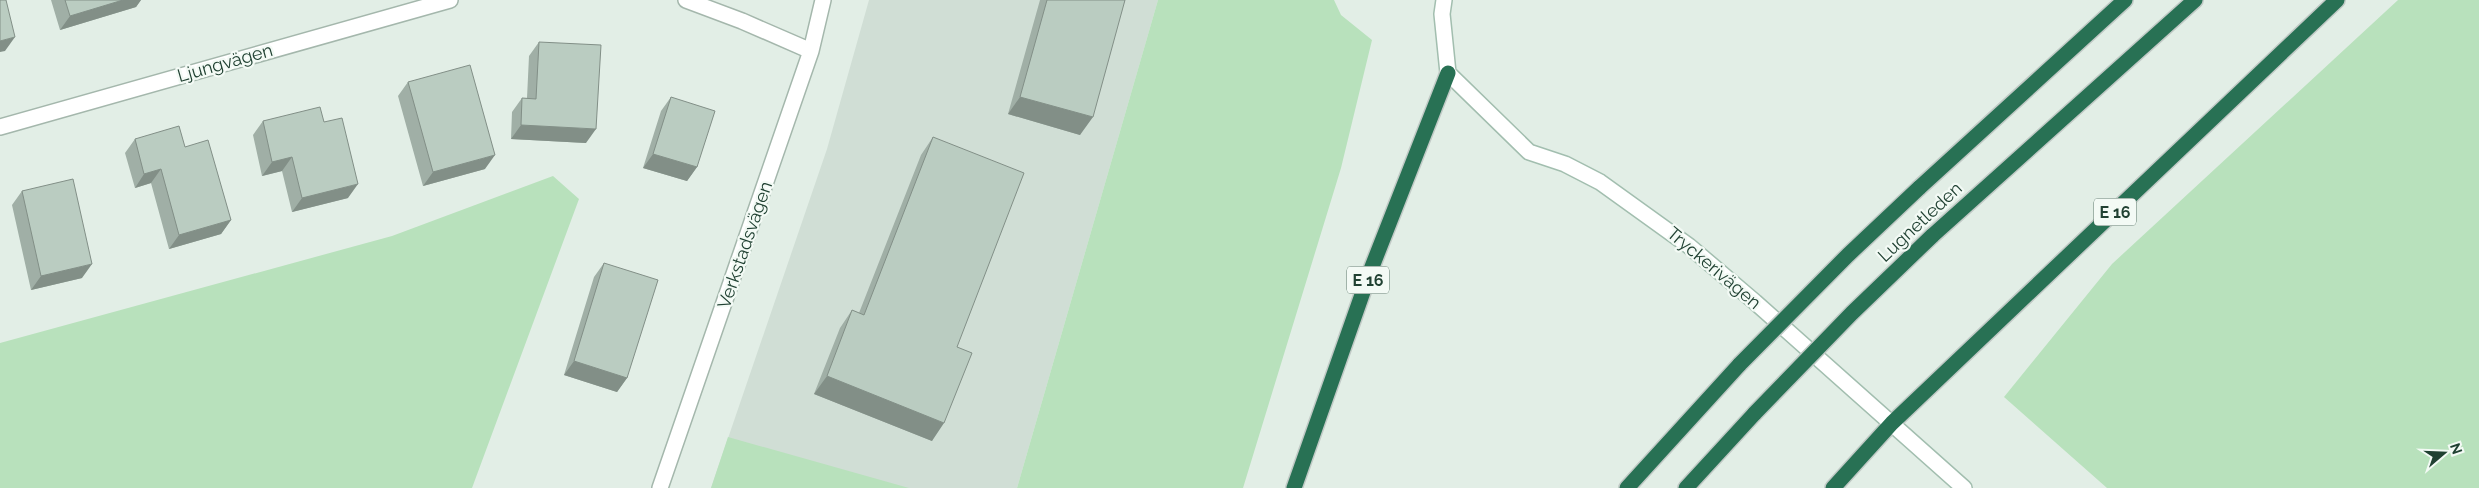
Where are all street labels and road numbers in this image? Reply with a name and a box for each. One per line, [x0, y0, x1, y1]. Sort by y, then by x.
street label: Ljungvägen [175, 39, 275, 86]
street label: Lugnetleden [1873, 177, 1966, 266]
street label: Verkstadsvägen [713, 179, 776, 311]
road number: E 16 [2094, 198, 2136, 226]
street label: Tryckerivägen [1663, 222, 1766, 313]
road number: E 16 [1347, 266, 1389, 294]

